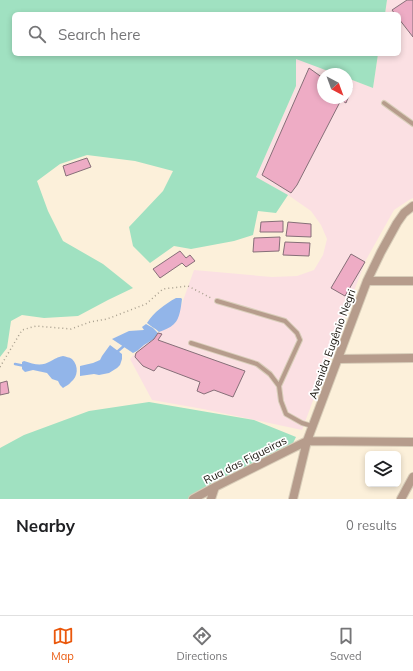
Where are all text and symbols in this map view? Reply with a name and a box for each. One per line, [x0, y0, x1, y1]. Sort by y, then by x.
search box [12, 12, 401, 56]
icon: search [26, 23, 48, 45]
text: Search here [58, 25, 140, 44]
north arrow [317, 68, 353, 104]
street label: Avenida Eugênio Negri [306, 287, 358, 401]
street label: Rua das Figueiras [201, 433, 289, 487]
map controls [365, 451, 401, 487]
button: layers [365, 451, 401, 487]
text: Nearby [16, 515, 75, 536]
text: 0 results [346, 517, 397, 533]
tab: Map [51, 625, 74, 663]
tab: Directions [177, 625, 227, 663]
tab: Saved [330, 625, 362, 663]

